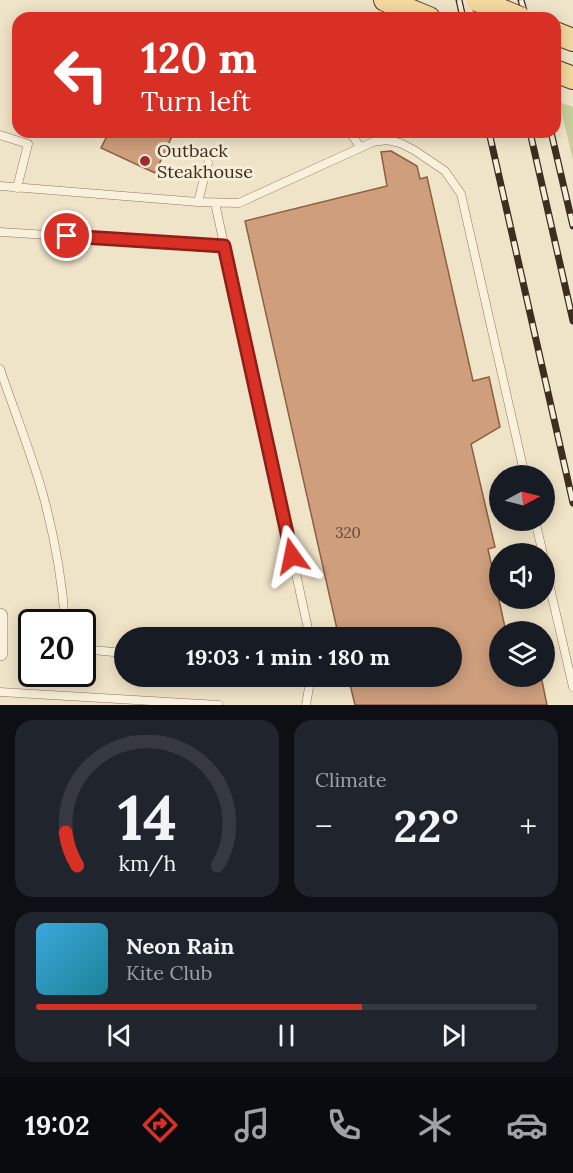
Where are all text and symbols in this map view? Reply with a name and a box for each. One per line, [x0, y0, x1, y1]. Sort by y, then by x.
text: 120 m [141, 31, 257, 85]
icon: left [42, 36, 120, 114]
text: Turn left [141, 84, 251, 118]
place label: Outback Steakhouse [157, 139, 253, 183]
marker: Outback Steakhouse [138, 154, 152, 168]
pin [41, 210, 92, 261]
icon: arrive [50, 219, 83, 252]
north arrow [489, 465, 555, 531]
map controls [489, 465, 555, 687]
house number: 320 [335, 523, 361, 542]
position arrow [260, 524, 324, 588]
button: sound [489, 543, 555, 609]
speed limit sign: 20 [18, 609, 96, 687]
button: layers [489, 621, 555, 687]
text: 19:03 · 1 min · 180 m [186, 643, 390, 671]
text: Climate [315, 767, 387, 792]
text: 14 [117, 777, 177, 857]
text: 22° [393, 797, 459, 854]
text: − [315, 805, 333, 847]
text: + [519, 805, 537, 847]
text: km/h [118, 849, 176, 877]
text: Neon Rain [126, 932, 234, 960]
text: Kite Club [126, 960, 212, 985]
icon: previous [103, 1019, 136, 1052]
icon: pause [270, 1019, 303, 1052]
icon: next [437, 1019, 470, 1052]
icon: directions [139, 1104, 181, 1146]
icon: music [231, 1104, 273, 1146]
icon: phone [323, 1104, 365, 1146]
icon: climate [414, 1104, 456, 1146]
icon: car [506, 1104, 548, 1146]
text: 19:02 [25, 1108, 90, 1142]

